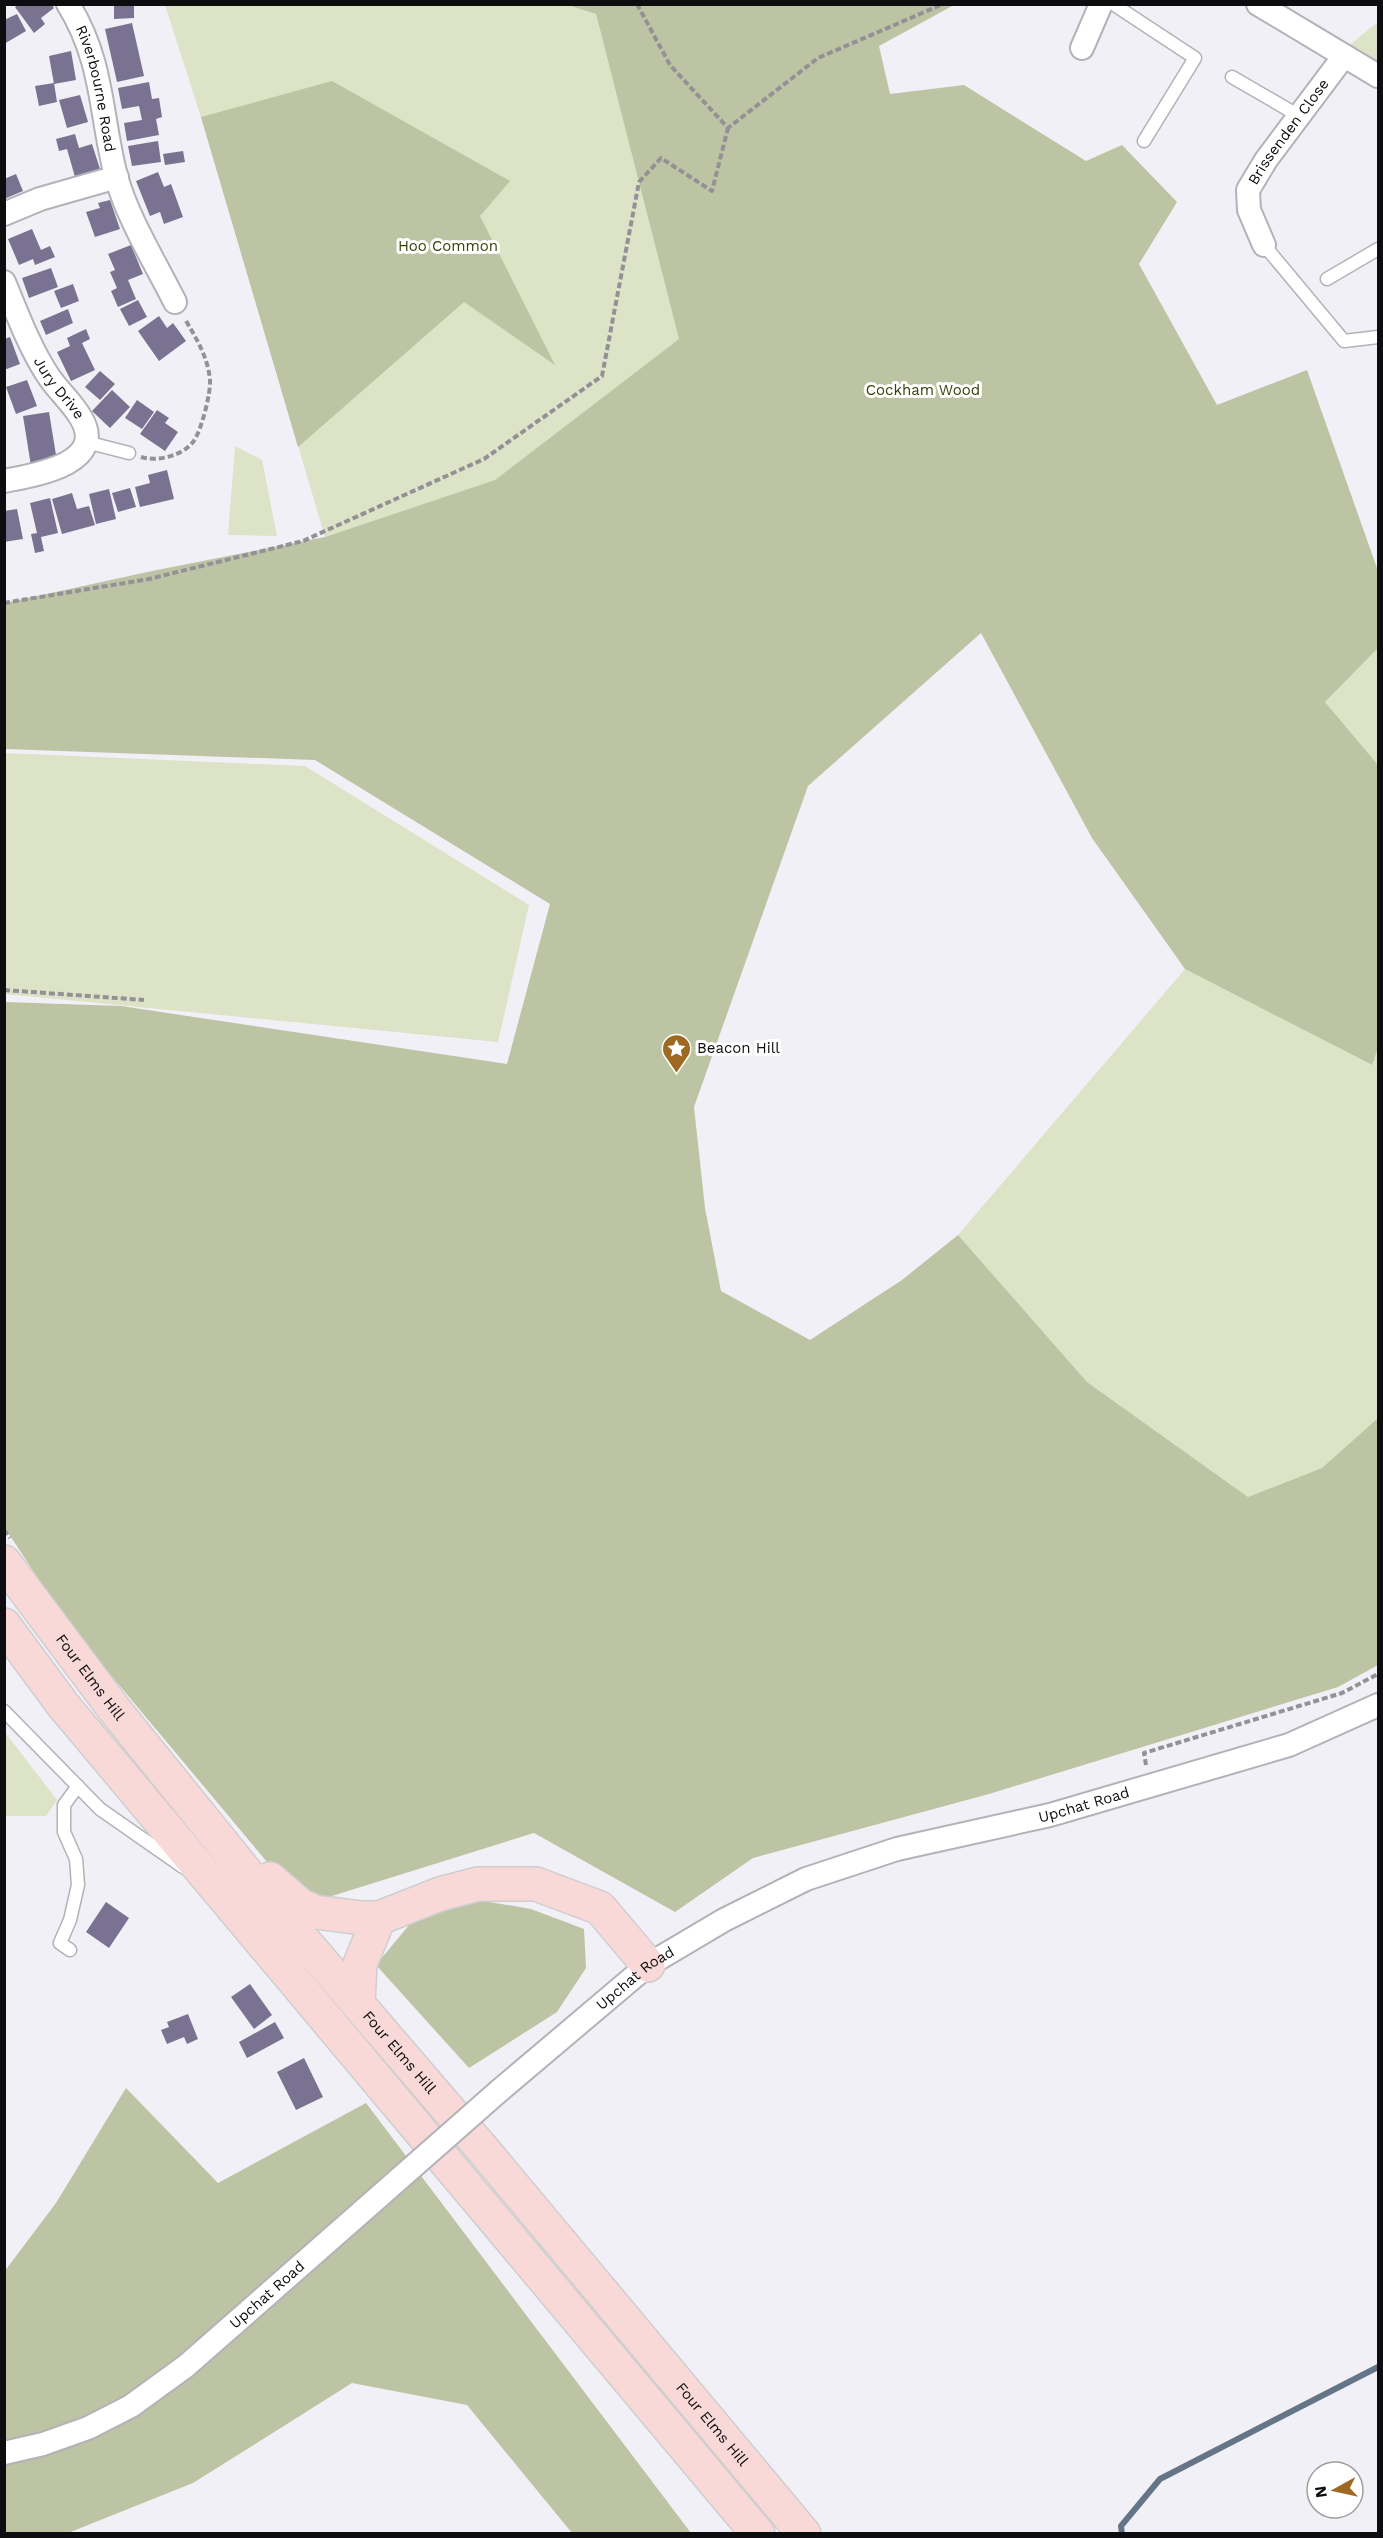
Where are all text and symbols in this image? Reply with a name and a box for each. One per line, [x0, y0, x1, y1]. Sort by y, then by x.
street label: Riverbourne Road [72, 22, 119, 153]
street label: Brissenden Close [1244, 75, 1333, 188]
park label: Hoo Common [398, 237, 498, 255]
street label: Jury Drive [30, 354, 88, 422]
park label: Cockham Wood [866, 381, 980, 399]
place icon: Beacon Hill [660, 1032, 692, 1074]
place label: Beacon Hill [697, 1039, 780, 1057]
street label: Four Elms Hill [52, 1631, 129, 1724]
street label: Upchat Road [1037, 1783, 1131, 1826]
street label: Upchat Road [592, 1943, 677, 2014]
street label: Four Elms Hill [359, 2007, 440, 2098]
street label: Upchat Road [226, 2257, 308, 2333]
street label: Four Elms Hill [672, 2379, 752, 2470]
north arrow [1305, 2460, 1365, 2520]
text: N [1310, 2485, 1331, 2499]

